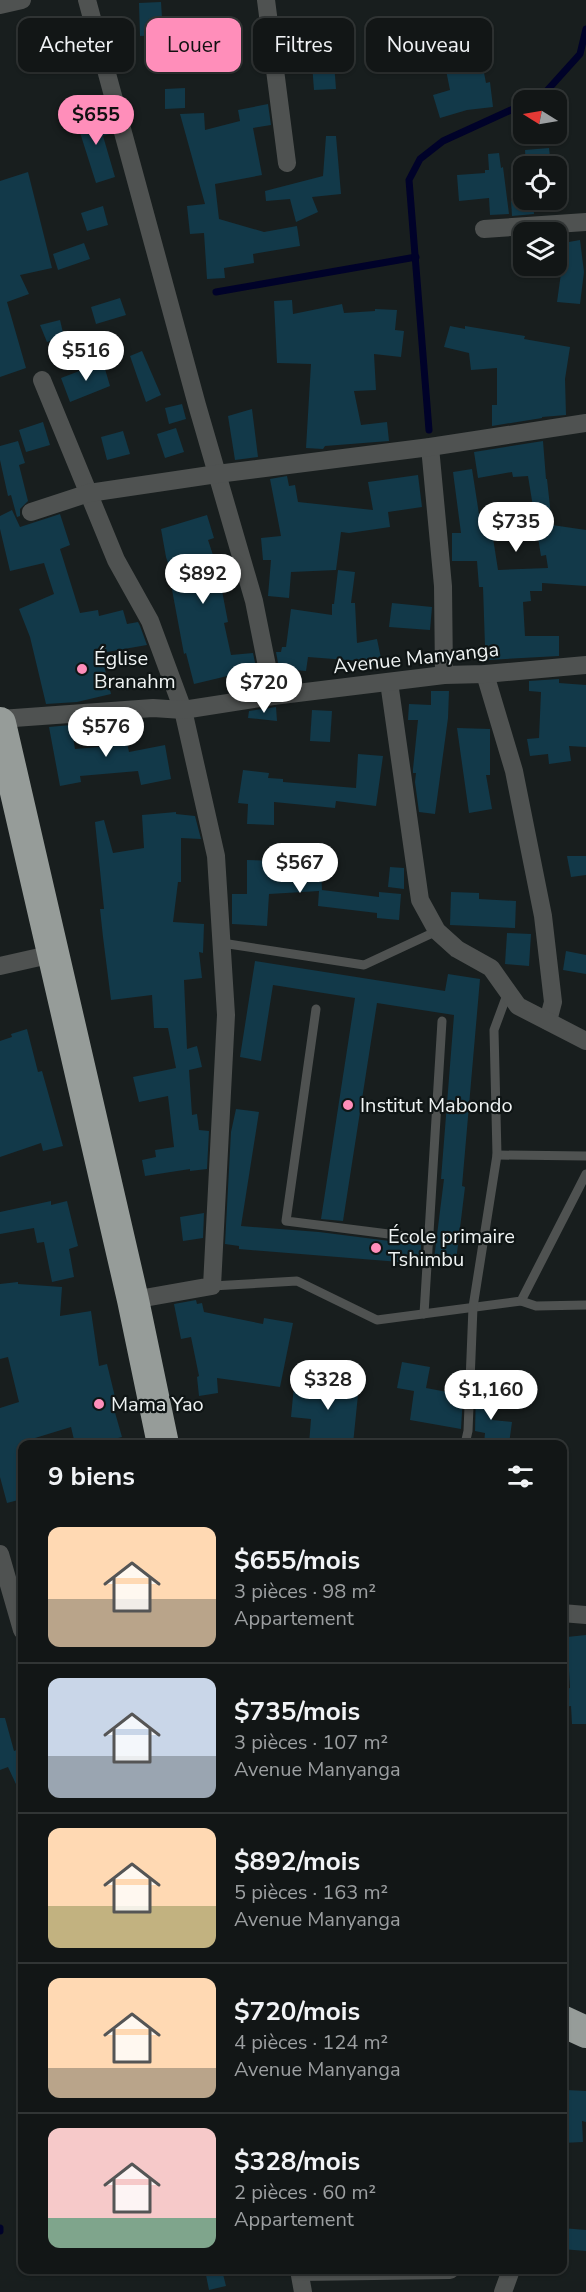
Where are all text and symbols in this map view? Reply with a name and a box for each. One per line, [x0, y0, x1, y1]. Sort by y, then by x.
chip: Acheter [18, 18, 134, 72]
chip: Louer [146, 18, 241, 72]
chip: Filtres [253, 18, 354, 72]
chip: Nouveau [366, 18, 492, 72]
north arrow [513, 90, 567, 144]
map controls [513, 90, 567, 276]
pin: $655 [60, 95, 132, 146]
text: $655 [72, 101, 120, 128]
button: locate [513, 156, 567, 210]
button: layers [513, 222, 567, 276]
pin: $516 [50, 331, 122, 382]
text: $516 [62, 337, 110, 364]
pin: $735 [480, 502, 552, 553]
text: $735 [492, 508, 540, 535]
pin: $892 [167, 554, 239, 605]
text: $892 [179, 560, 227, 587]
street label: Avenue Manyanga [332, 636, 500, 680]
place label: Église Branahm [94, 645, 176, 695]
marker: Église Branahm [75, 662, 89, 676]
pin: $720 [228, 663, 300, 714]
text: $720 [240, 669, 288, 696]
pin: $576 [70, 707, 142, 758]
text: $576 [82, 713, 130, 740]
pin: $567 [264, 843, 336, 894]
text: $567 [276, 849, 324, 876]
place label: Institut Mabondo [360, 1092, 513, 1119]
marker: Institut Mabondo [341, 1098, 355, 1112]
place label: École primaire Tshimbu [388, 1223, 515, 1273]
marker: École primaire Tshimbu [369, 1241, 383, 1255]
pin: $328 [292, 1360, 364, 1411]
text: $328 [304, 1366, 352, 1393]
pin: $1,160 [442, 1370, 540, 1421]
text: $1,160 [459, 1376, 523, 1403]
place label: Mama Yao [111, 1391, 204, 1418]
marker: Mama Yao [92, 1397, 106, 1411]
text: 9 biens [48, 1459, 135, 1494]
icon: filters [504, 1460, 537, 1493]
text: $655/mois [234, 1543, 360, 1578]
icon: home [96, 1551, 168, 1623]
text: 3 pièces · 98 m² [234, 1578, 376, 1605]
text: Appartement [234, 1605, 354, 1632]
text: $735/mois [234, 1694, 360, 1729]
icon: home [96, 1702, 168, 1774]
text: 3 pièces · 107 m² [234, 1729, 388, 1756]
text: Avenue Manyanga [234, 1756, 401, 1783]
text: $892/mois [234, 1844, 360, 1879]
icon: home [96, 1852, 168, 1924]
text: 5 pièces · 163 m² [234, 1879, 388, 1906]
text: Avenue Manyanga [234, 1906, 401, 1933]
text: $720/mois [234, 1994, 360, 2029]
icon: home [96, 2002, 168, 2074]
text: 4 pièces · 124 m² [234, 2029, 388, 2056]
text: Avenue Manyanga [234, 2056, 401, 2083]
text: $328/mois [234, 2144, 360, 2179]
icon: home [96, 2152, 168, 2224]
text: 2 pièces · 60 m² [234, 2179, 376, 2206]
text: Appartement [234, 2206, 354, 2233]

